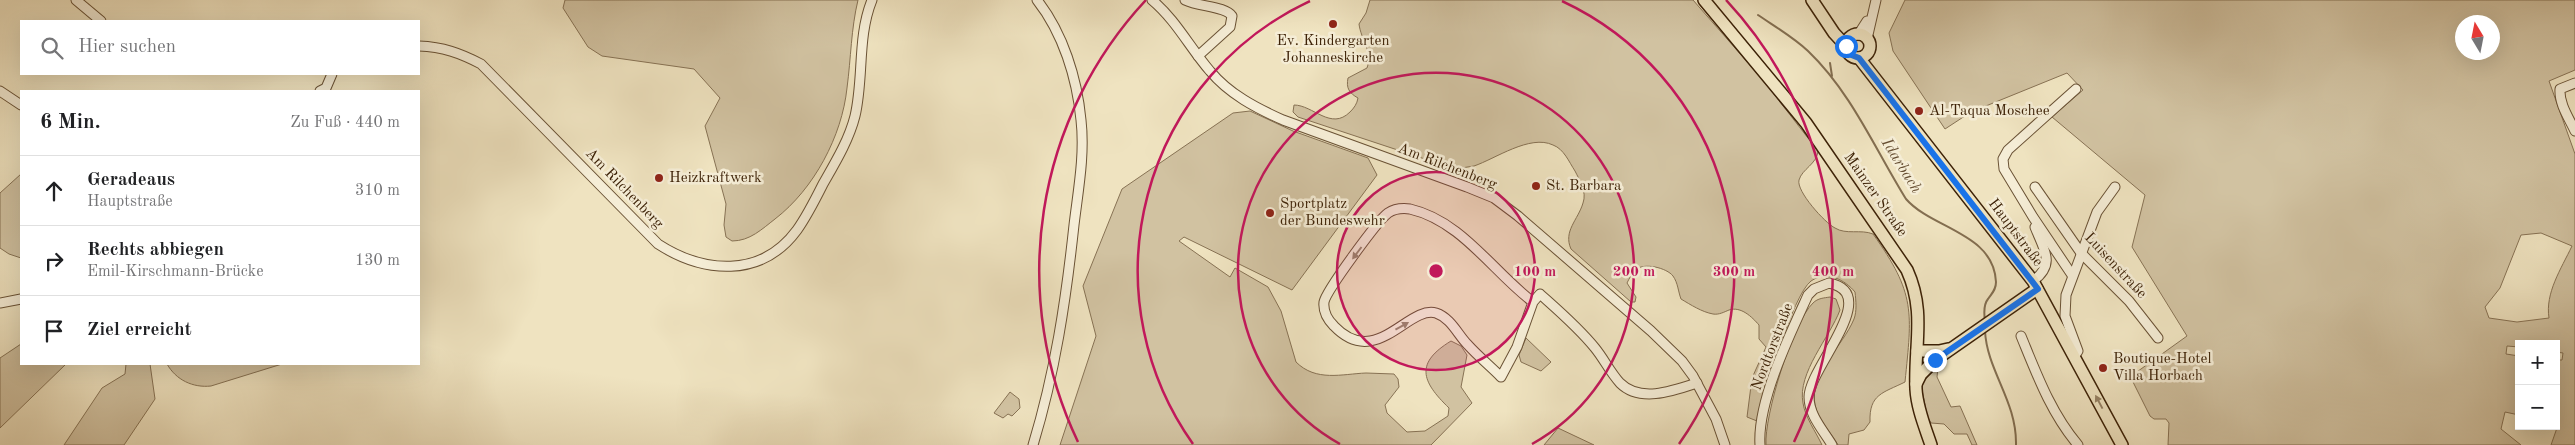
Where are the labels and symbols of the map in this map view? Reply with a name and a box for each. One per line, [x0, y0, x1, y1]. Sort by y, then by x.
north arrow [2455, 15, 2500, 60]
marker: Ev. Kindergarten Johanneskirche [1327, 18, 1339, 30]
place label: Ev. Kindergarten Johanneskirche [1277, 34, 1389, 66]
route start [1835, 35, 1858, 58]
place label: Al-Taqua Moschee [1929, 104, 2050, 119]
marker: Al-Taqua Moschee [1913, 105, 1925, 117]
water label: Idarbach [1877, 135, 1924, 196]
street label: Am Rilchenberg [1395, 141, 1499, 193]
street label: Am Rilchenberg [582, 146, 666, 232]
street label: Mainzer Straße [1840, 150, 1910, 240]
place label: Heizkraftwerk [669, 171, 762, 186]
marker: Heizkraftwerk [653, 172, 665, 184]
place label: St. Barbara [1546, 179, 1622, 194]
marker: St. Barbara [1530, 180, 1542, 192]
street label: Hauptstraße [1985, 196, 2045, 270]
place label: Sportplatz der Bundeswehr [1280, 197, 1385, 229]
marker: Sportplatz der Bundeswehr [1264, 207, 1276, 219]
street label: Luisenstraße [2081, 230, 2149, 302]
one-way arrow [1352, 246, 1362, 260]
centre of rings [1427, 262, 1445, 280]
text: 100 m [1514, 265, 1556, 280]
text: 200 m [1613, 265, 1655, 280]
text: 300 m [1713, 265, 1755, 280]
text: 400 m [1812, 265, 1854, 280]
street label: Nordtorstraße [1750, 301, 1797, 393]
one-way arrow [1395, 322, 1409, 331]
route end [1924, 349, 1947, 372]
place label: Boutique-Hotel Villa Horbach [2113, 352, 2212, 384]
marker: Boutique-Hotel Villa Horbach [2097, 362, 2109, 374]
one-way arrow [2095, 395, 2103, 409]

